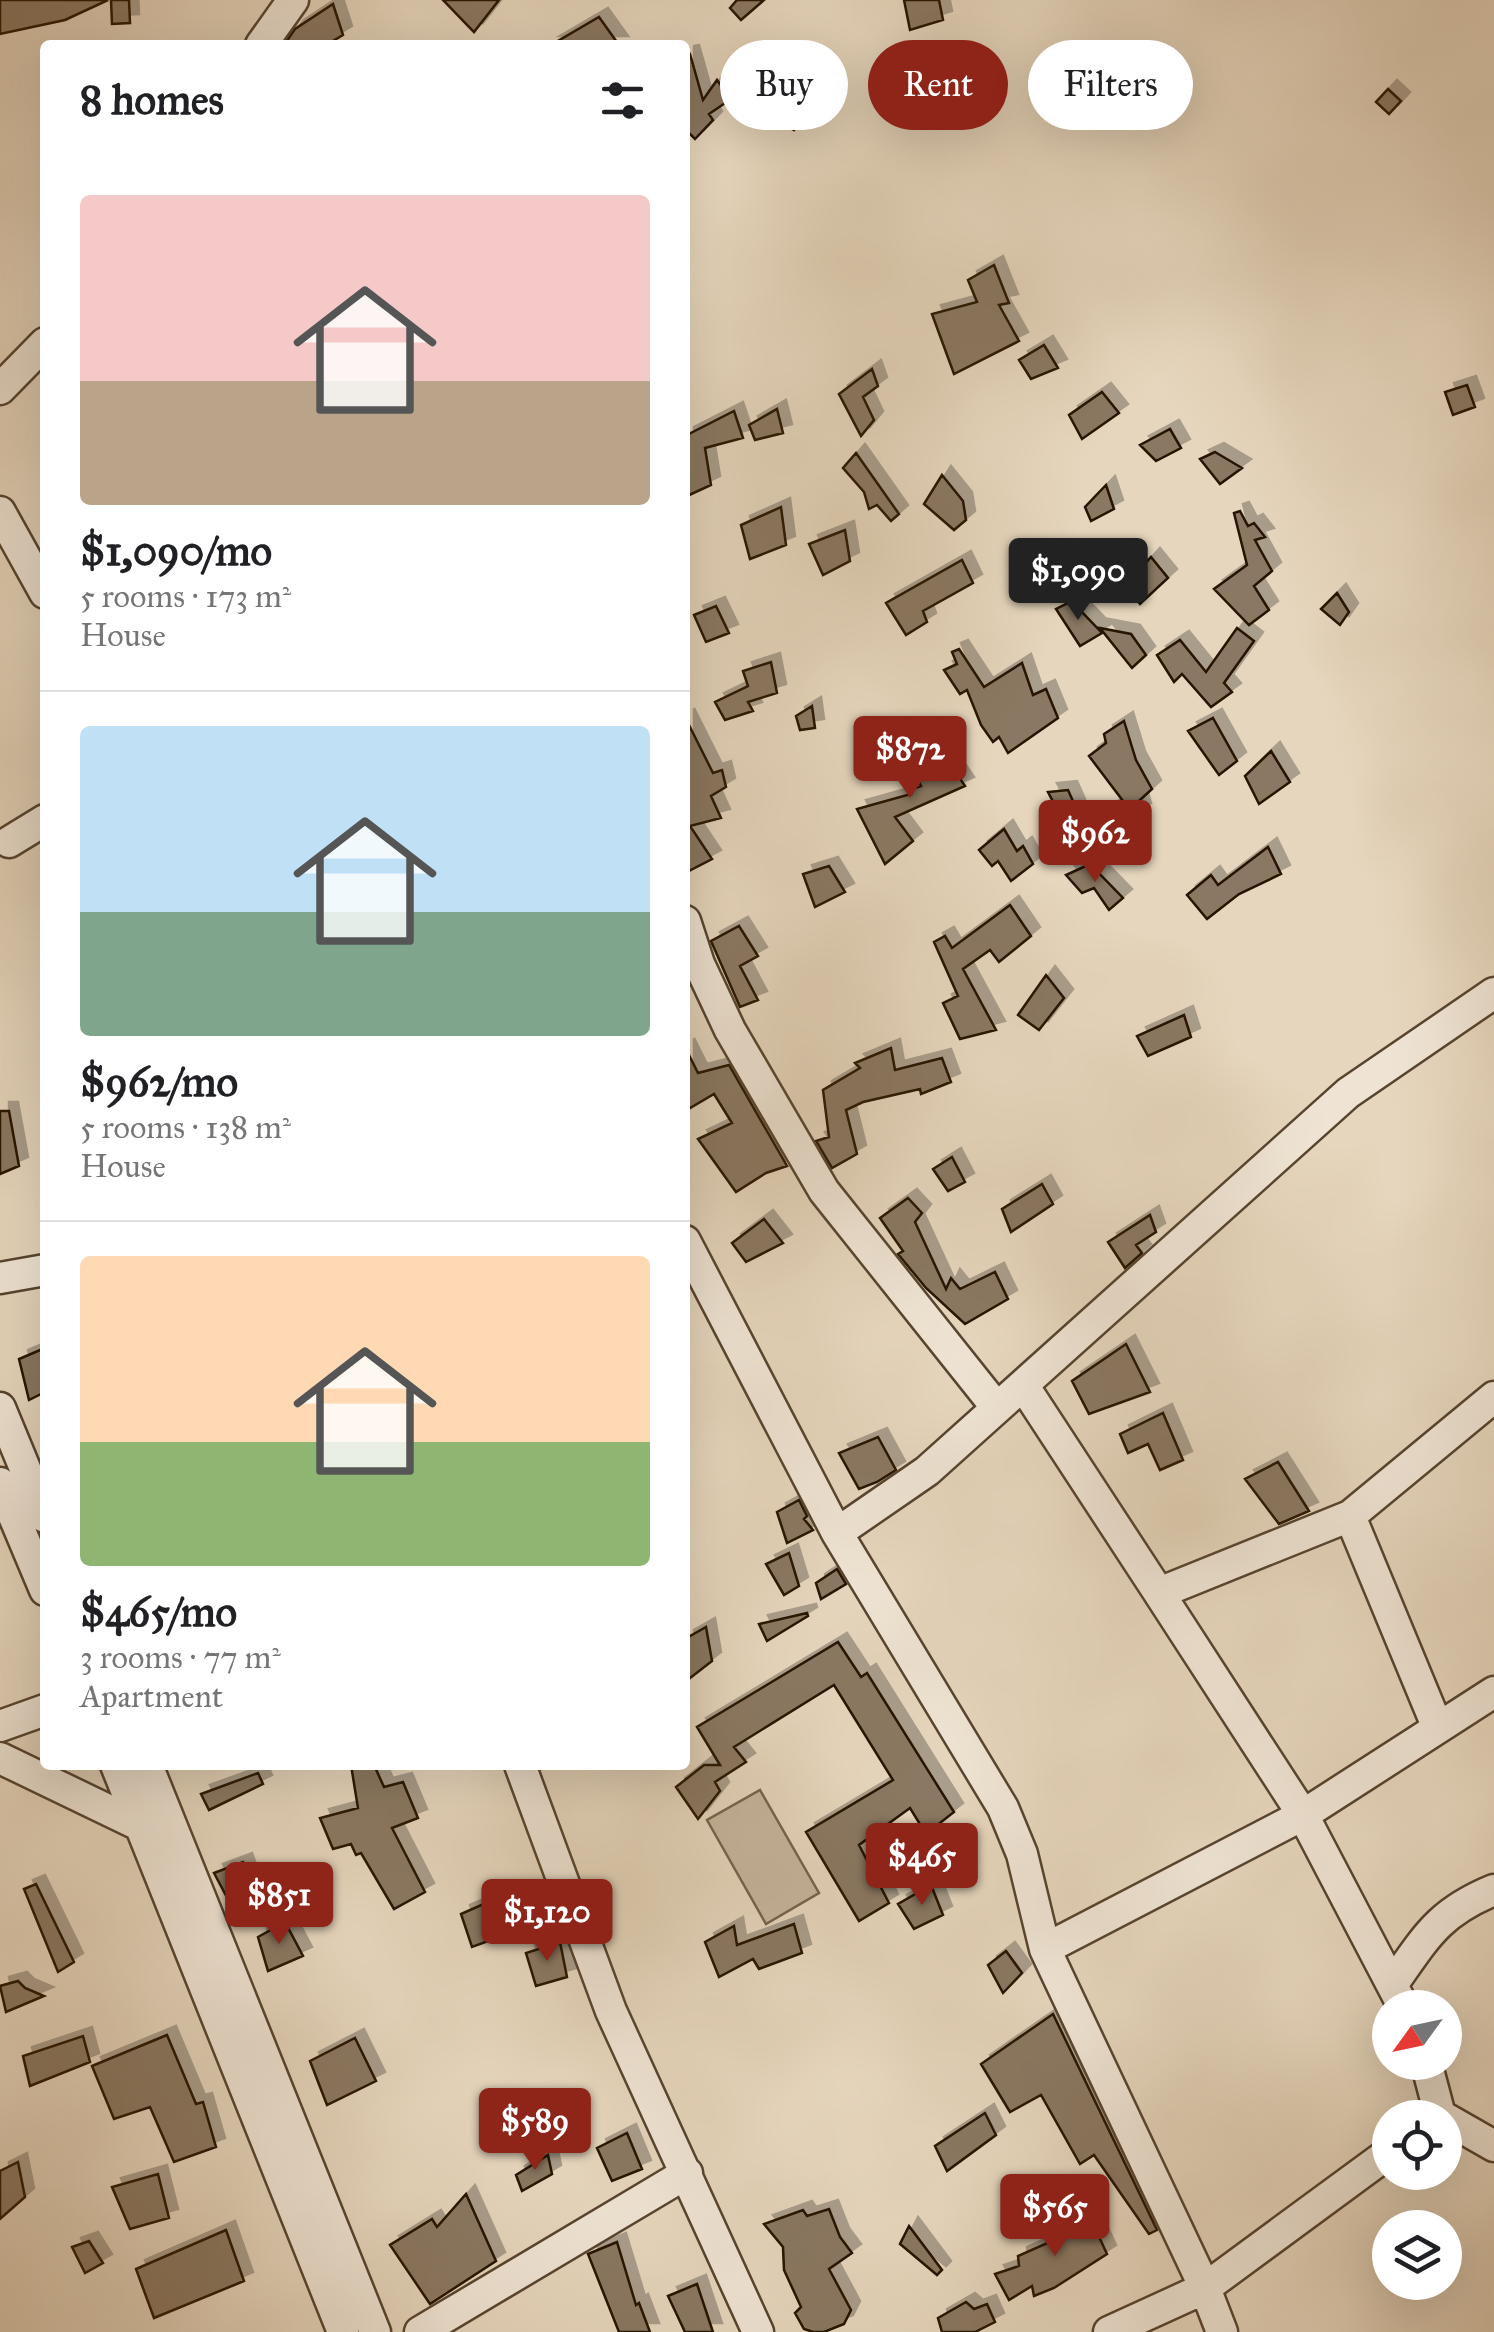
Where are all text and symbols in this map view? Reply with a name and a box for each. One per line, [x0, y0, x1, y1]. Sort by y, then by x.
chip: Buy [720, 40, 848, 130]
chip: Rent [868, 40, 1008, 130]
chip: Filters [1028, 40, 1193, 130]
icon: filters [595, 73, 650, 128]
text: 8 homes [80, 74, 224, 126]
icon: home [275, 260, 455, 440]
text: $1,090/mo [80, 525, 272, 577]
pin: $1,090 [997, 538, 1159, 623]
text: $1,090 [1031, 551, 1125, 590]
text: 5 rooms · 173 m² [80, 577, 291, 616]
text: House [80, 616, 166, 655]
pin: $872 [851, 716, 969, 801]
text: $872 [875, 729, 945, 768]
icon: home [275, 791, 455, 971]
pin: $962 [1036, 800, 1154, 885]
text: $962 [1061, 813, 1129, 852]
text: $962/mo [80, 1056, 238, 1108]
text: 5 rooms · 138 m² [80, 1108, 291, 1147]
text: House [80, 1147, 166, 1186]
icon: home [275, 1321, 455, 1501]
text: $465/mo [80, 1586, 237, 1638]
text: 3 rooms · 77 m² [80, 1638, 281, 1677]
text: Apartment [80, 1677, 223, 1716]
pin: $465 [863, 1823, 981, 1908]
text: $465 [888, 1836, 956, 1875]
pin: $851 [220, 1862, 338, 1947]
text: $851 [247, 1875, 311, 1914]
pin: $1,120 [466, 1879, 628, 1964]
text: $1,120 [503, 1892, 591, 1931]
north arrow [1372, 1990, 1462, 2080]
map controls [1372, 1990, 1462, 2300]
pin: $589 [476, 2088, 594, 2173]
button: locate [1372, 2100, 1462, 2190]
text: $589 [501, 2101, 569, 2140]
pin: $565 [996, 2174, 1114, 2259]
text: $565 [1022, 2187, 1088, 2226]
button: layers [1372, 2210, 1462, 2300]

